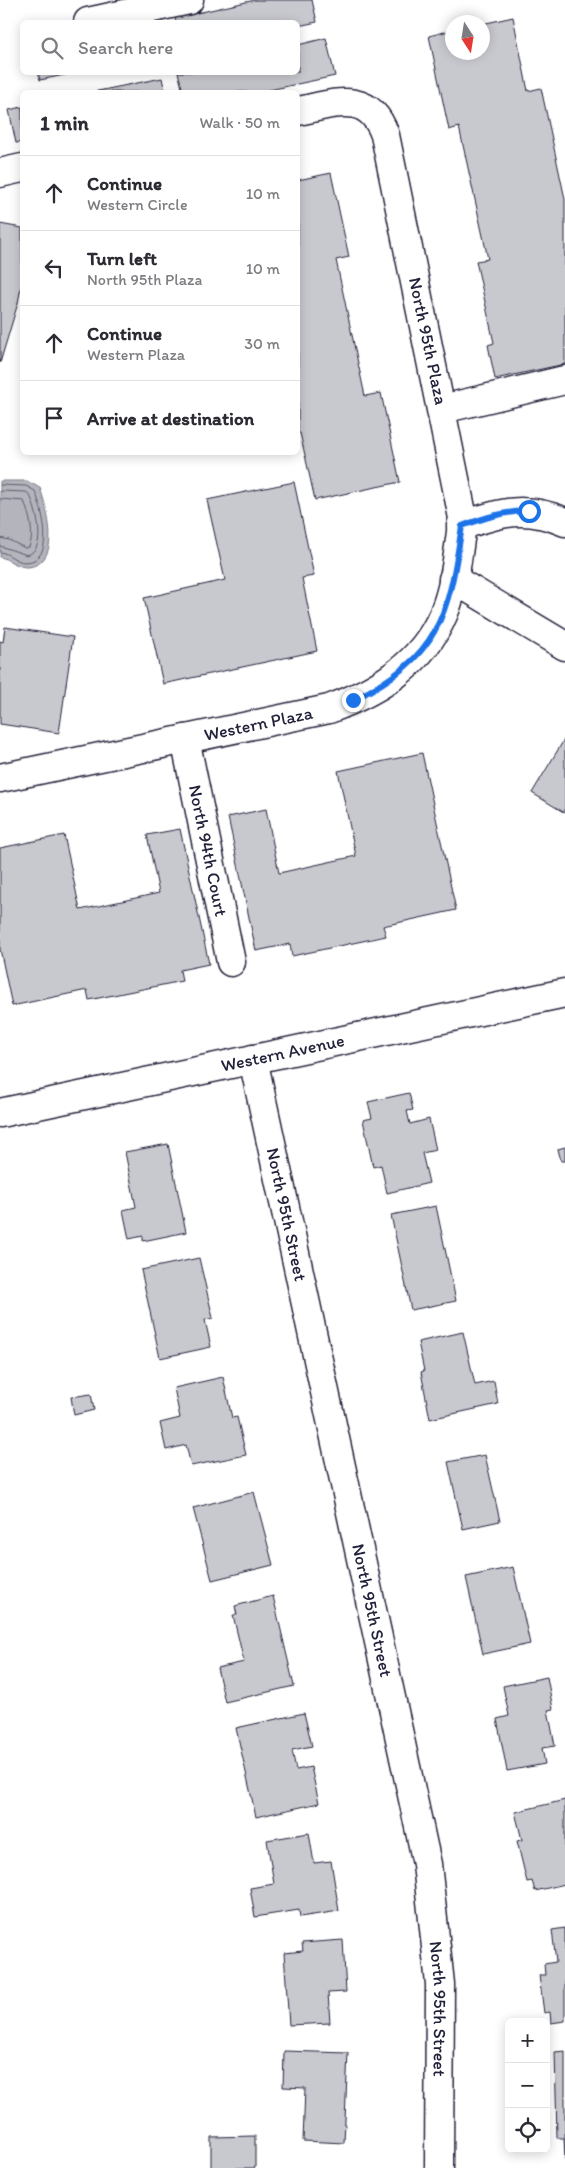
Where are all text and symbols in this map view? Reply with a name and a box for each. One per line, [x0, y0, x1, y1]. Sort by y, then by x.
north arrow [445, 15, 490, 60]
search box [20, 20, 300, 75]
icon: search [38, 34, 66, 62]
text: Search here [78, 36, 173, 59]
text: 1 min [40, 110, 89, 135]
text: Walk · 50 m [200, 113, 280, 132]
text: Continue [87, 172, 162, 195]
icon: ahead [40, 179, 68, 207]
text: 10 m [246, 184, 280, 203]
text: Western Circle [87, 195, 188, 214]
text: Turn left [87, 247, 157, 270]
icon: left [40, 254, 68, 282]
text: 10 m [246, 259, 280, 278]
text: North 95th Plaza [87, 270, 202, 289]
street label: North 95th Plaza [404, 275, 452, 407]
text: Continue [87, 322, 162, 345]
icon: ahead [40, 329, 68, 357]
text: 30 m [244, 334, 280, 353]
text: Western Plaza [87, 345, 185, 364]
icon: arrive [40, 404, 68, 432]
text: Arrive at destination [87, 407, 254, 430]
route start [518, 500, 541, 523]
route end [342, 689, 365, 712]
street label: Western Plaza [202, 702, 315, 746]
street label: North 94th Court [184, 783, 232, 919]
street label: Western Avenue [219, 1029, 346, 1077]
street label: North 95th Street [261, 1146, 312, 1283]
street label: North 95th Street [347, 1542, 397, 1679]
street label: North 95th Street [424, 1940, 451, 2077]
map controls [505, 2018, 550, 2153]
button: + [505, 2018, 550, 2063]
button: − [505, 2063, 550, 2108]
button: locate [505, 2108, 550, 2153]

